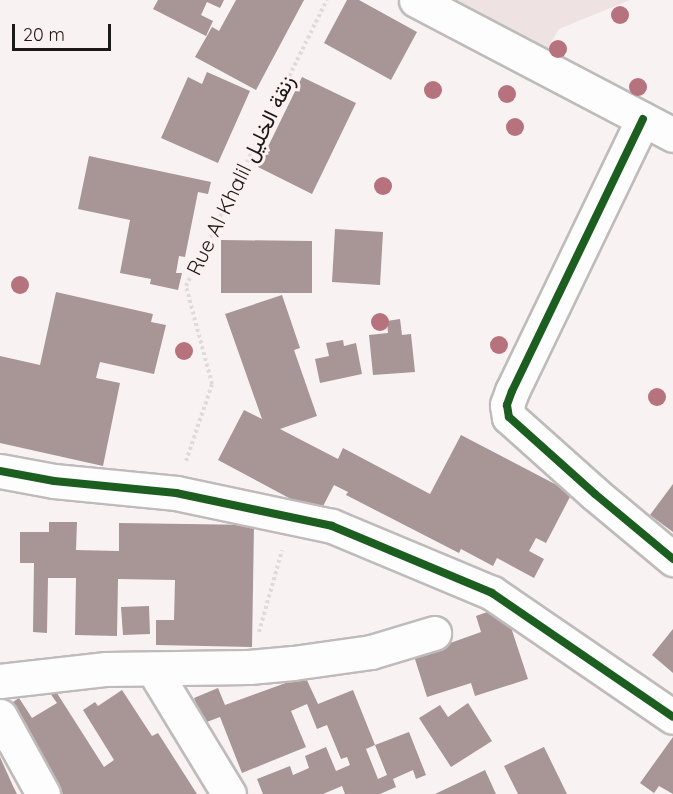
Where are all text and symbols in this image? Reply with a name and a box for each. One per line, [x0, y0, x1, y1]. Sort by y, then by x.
scale bar [15, 12, 114, 50]
text: 20 m [23, 23, 65, 46]
street label: Rue Al Khalil زنقة الخليل [181, 71, 299, 279]

